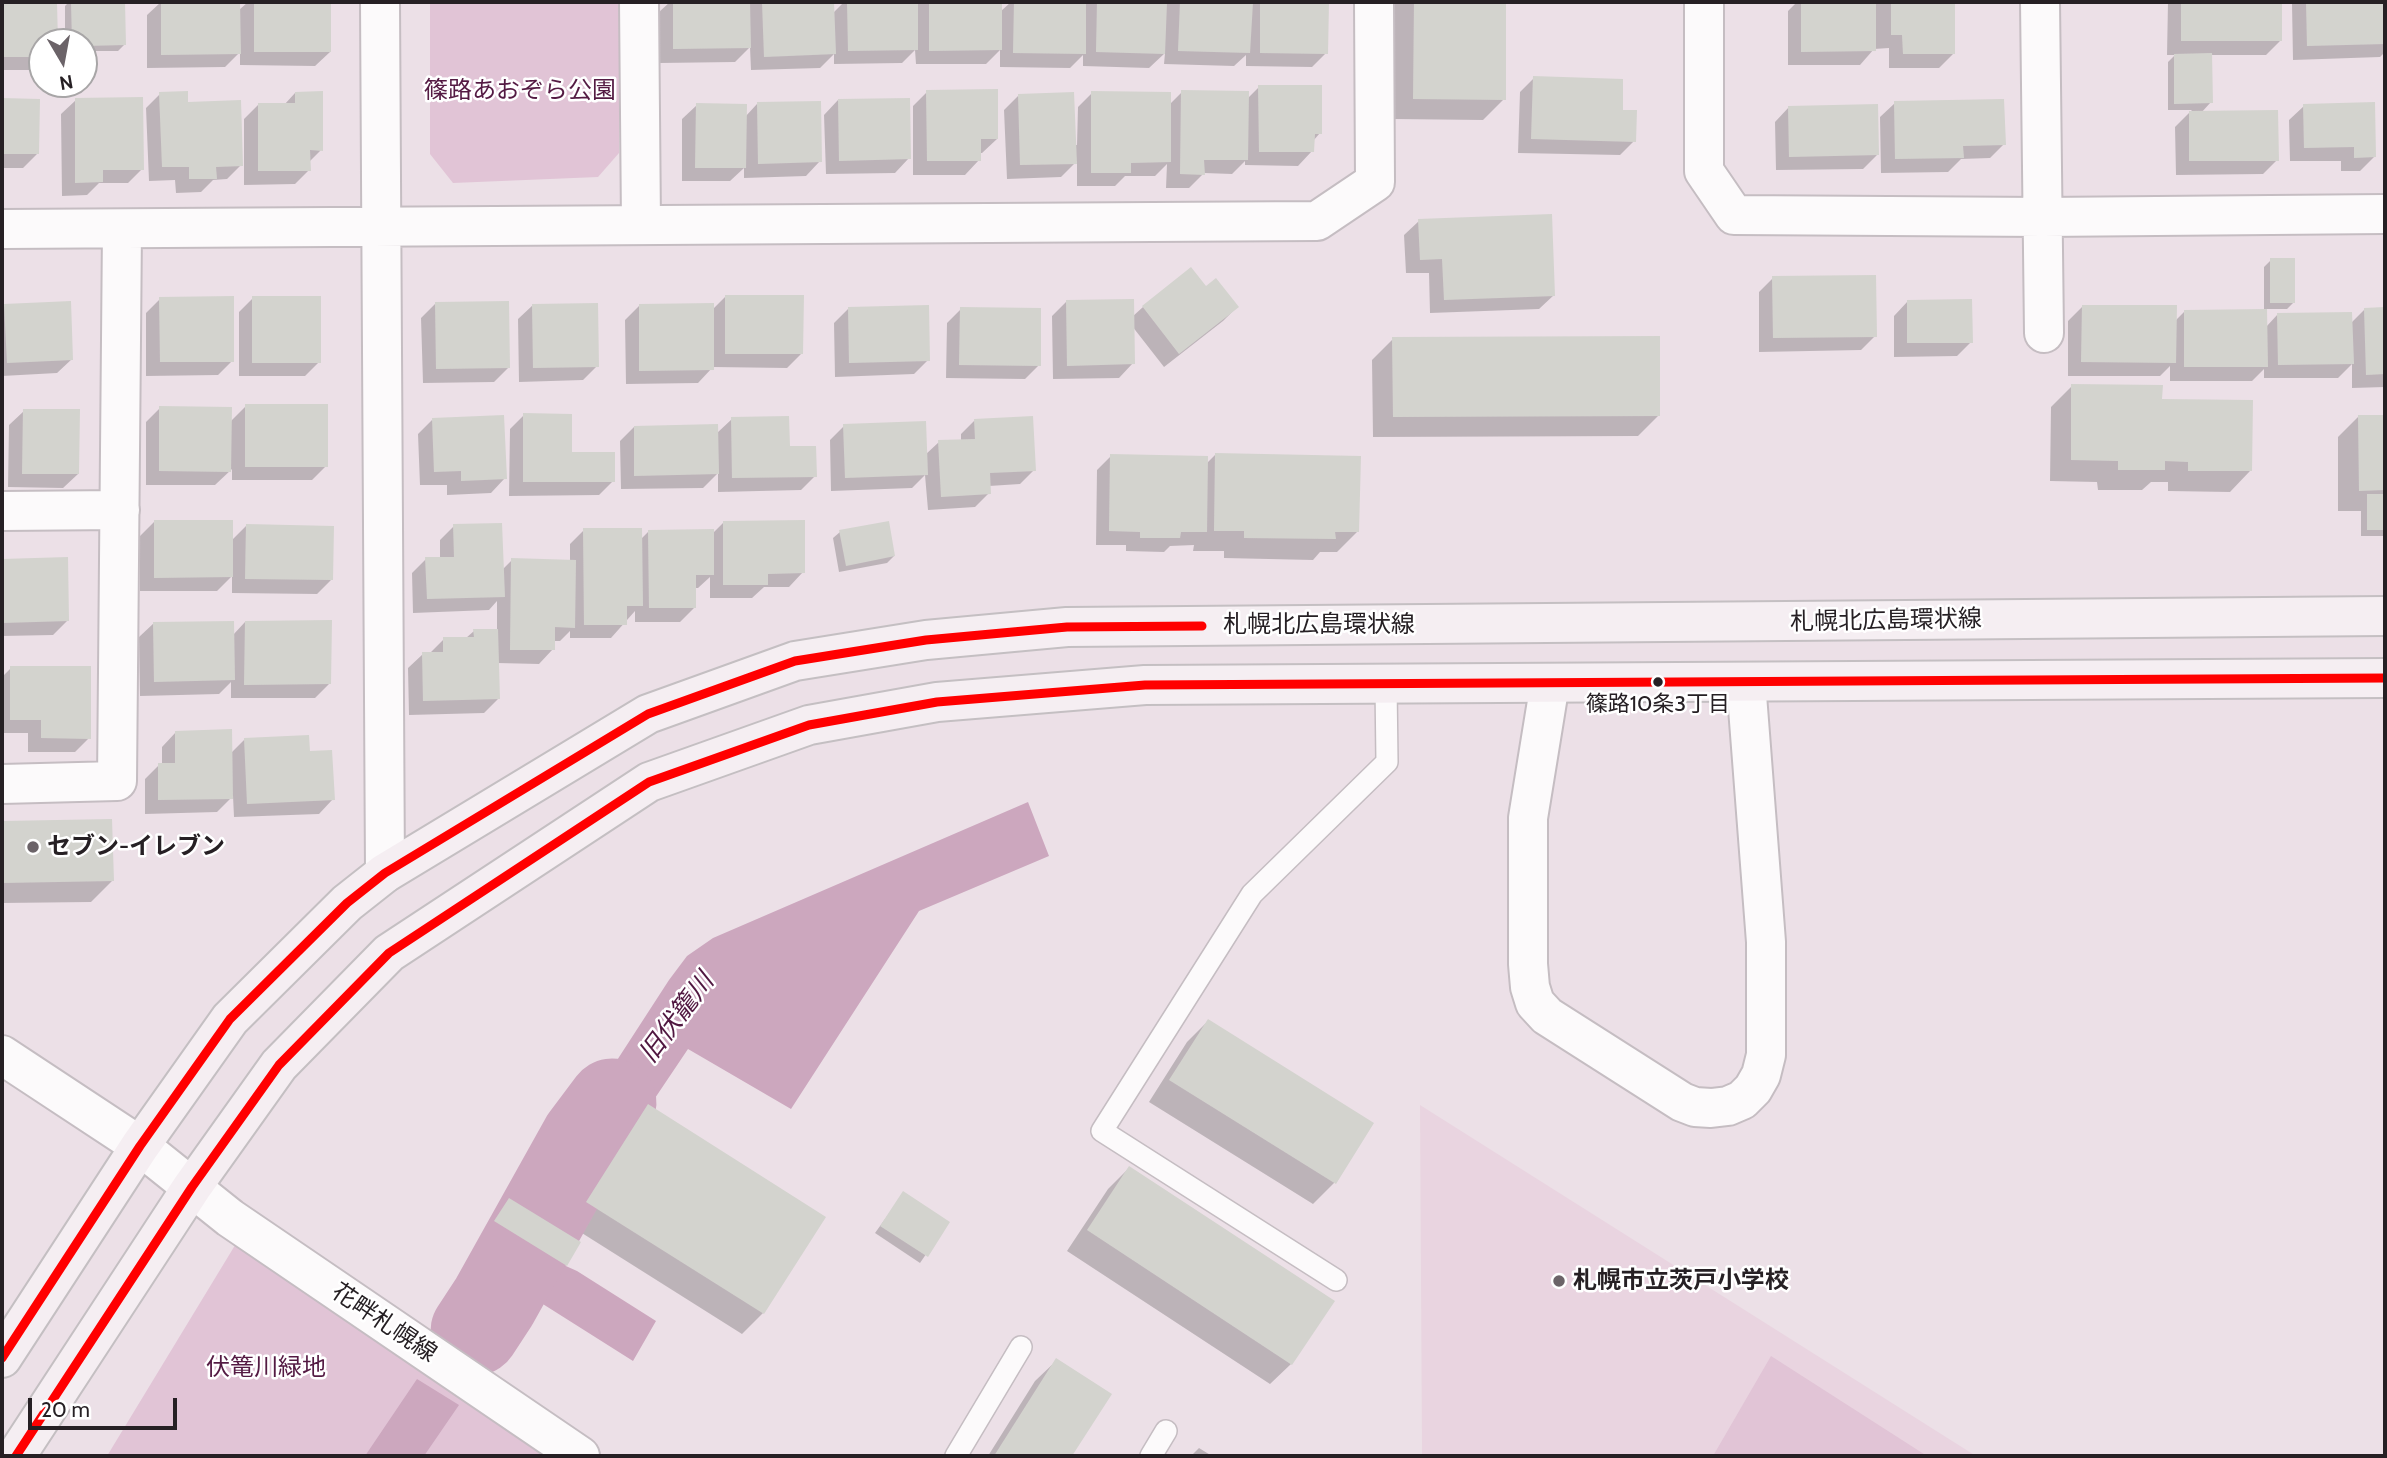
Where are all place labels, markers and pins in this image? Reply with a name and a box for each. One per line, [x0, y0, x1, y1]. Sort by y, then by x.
marker: 篠路10条3丁目 [1651, 675, 1665, 689]
place label: 篠路10条3丁目 [1586, 692, 1730, 718]
place label: セブン-イレブン [47, 833, 225, 861]
marker: セブン-イレブン [25, 839, 41, 855]
place label: 札幌市立茨戸小学校 [1573, 1267, 1789, 1295]
marker: 札幌市立茨戸小学校 [1551, 1273, 1567, 1289]

